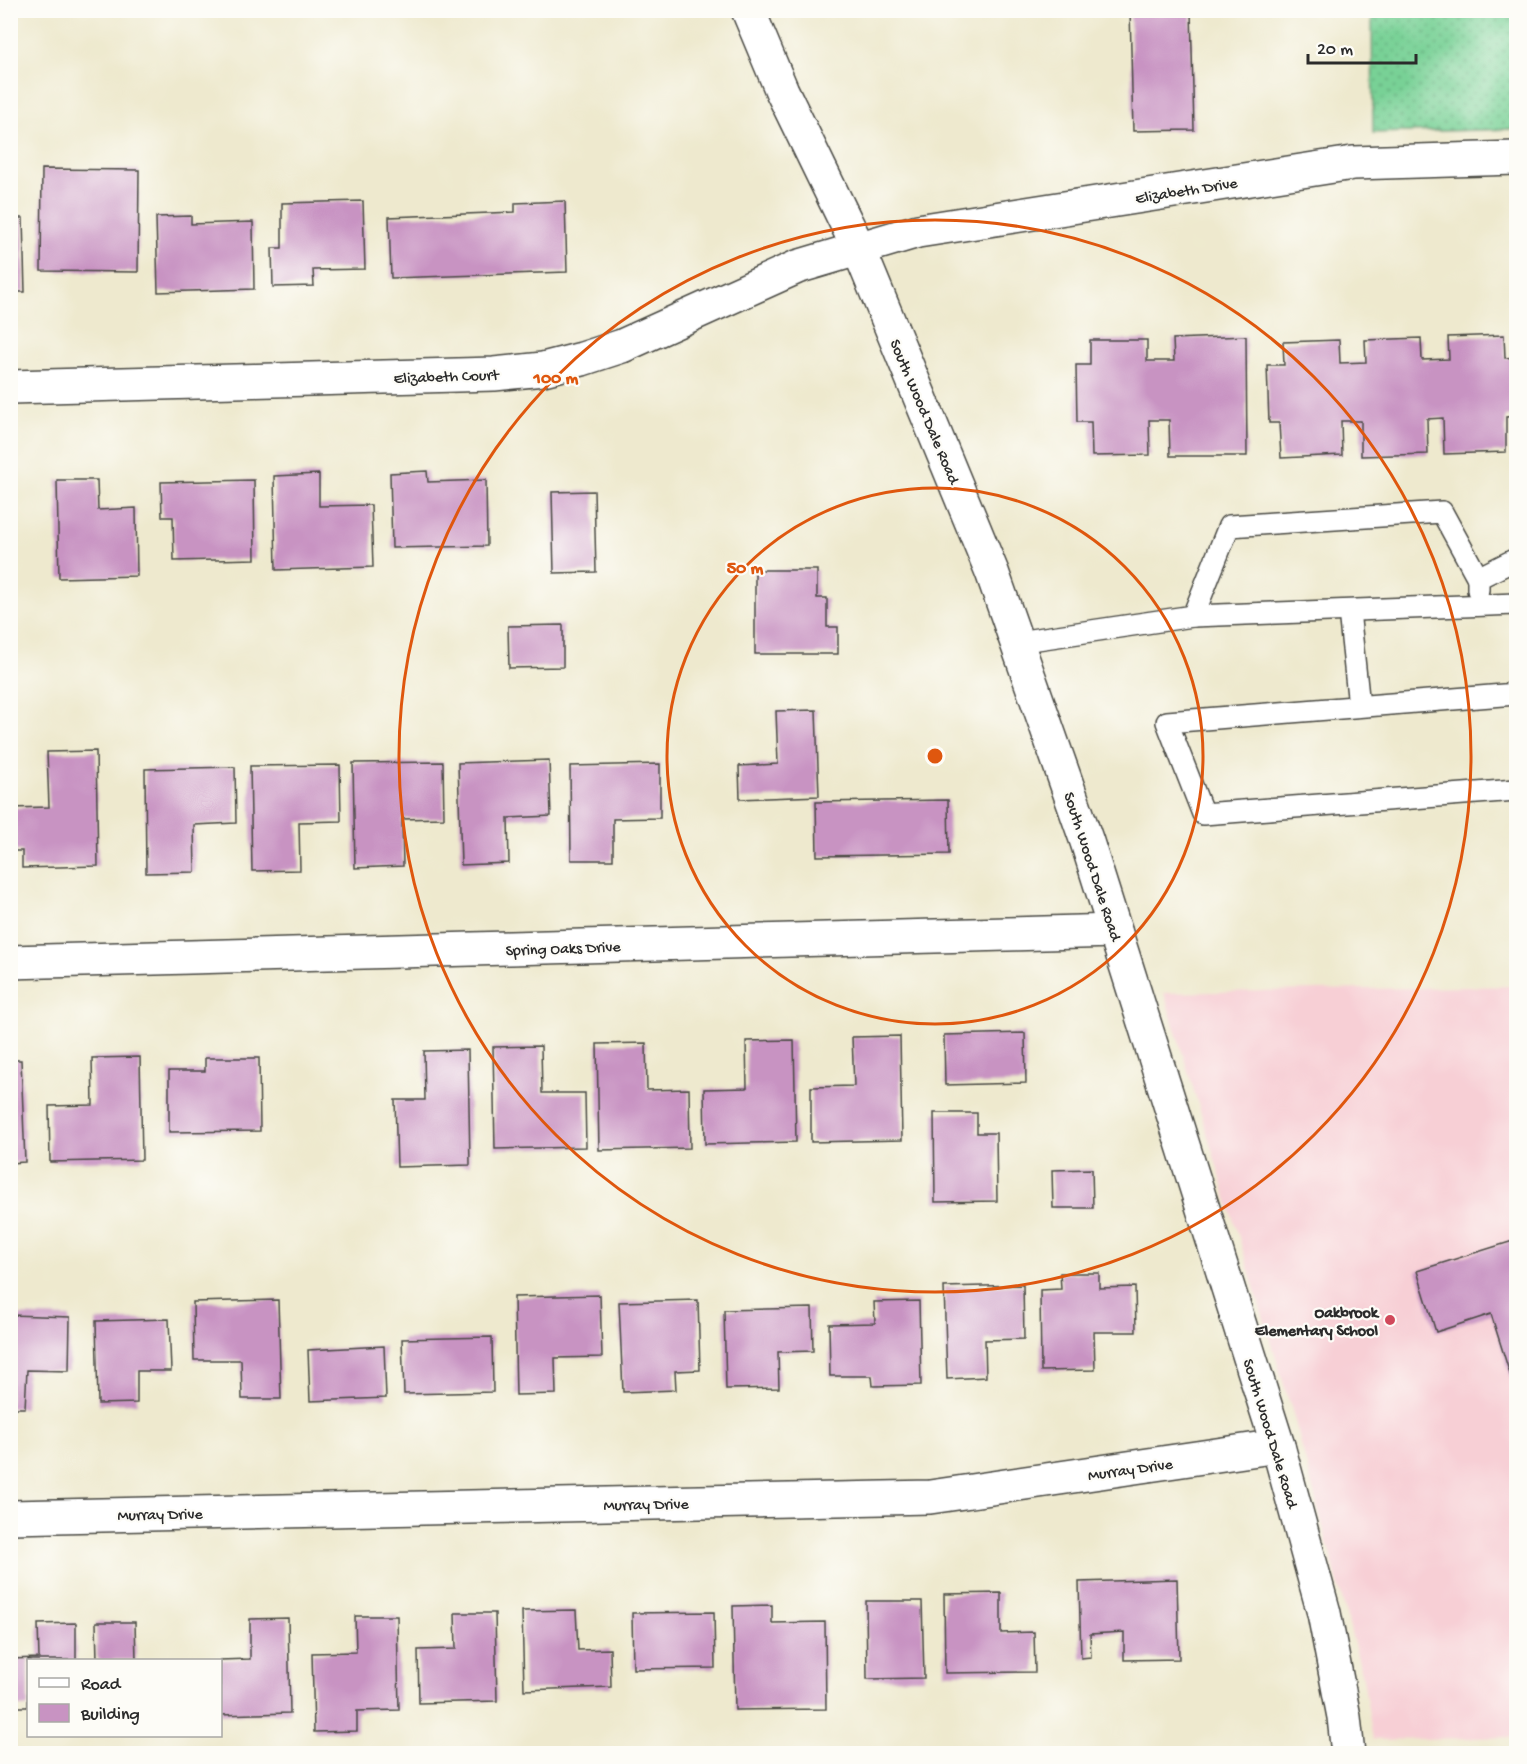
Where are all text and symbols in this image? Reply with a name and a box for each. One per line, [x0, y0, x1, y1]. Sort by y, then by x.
scale bar [1308, 27, 1416, 65]
text: 20 m [1317, 40, 1353, 61]
street label: Elizabeth Drive [1134, 175, 1240, 210]
street label: South Wood Dale Road [884, 337, 963, 489]
street label: Elizabeth Court [393, 367, 500, 390]
text: 100 m [533, 369, 579, 390]
text: 50 m [727, 559, 764, 580]
centre of rings [925, 746, 945, 766]
street label: South Wood Dale Road [1058, 790, 1124, 945]
street label: Spring Oaks Drive [505, 939, 622, 962]
place label: Oakbrook Elementary School [1255, 1305, 1380, 1342]
marker: Oakbrook Elementary School [1383, 1313, 1397, 1327]
street label: South Wood Dale Road [1237, 1357, 1301, 1513]
street label: Murray Drive [1087, 1456, 1175, 1487]
street label: Murray Drive [603, 1496, 690, 1517]
street label: Murray Drive [117, 1506, 204, 1527]
legend [27, 1659, 222, 1737]
text: Road [81, 1675, 122, 1696]
text: Building [80, 1705, 140, 1726]

